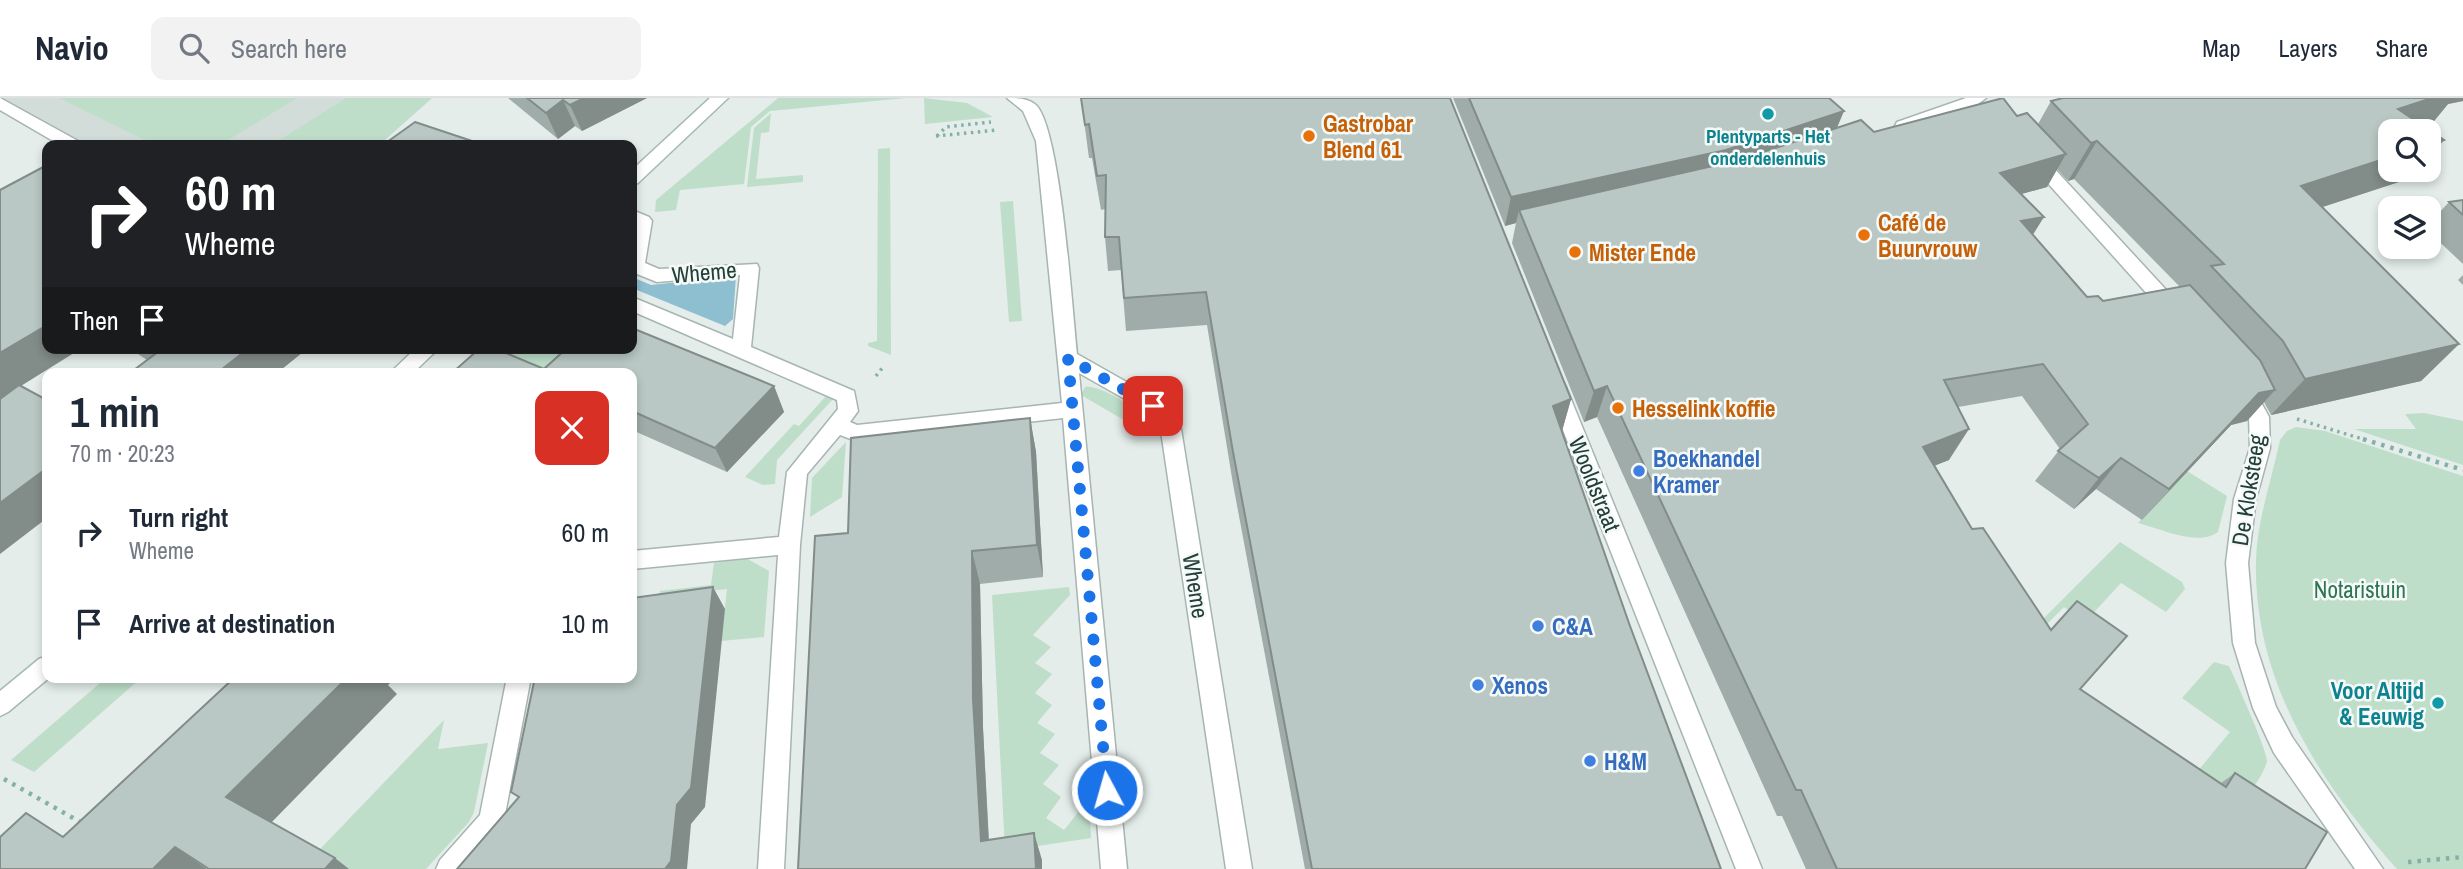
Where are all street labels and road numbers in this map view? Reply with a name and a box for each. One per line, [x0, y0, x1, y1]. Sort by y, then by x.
street label: Wheme [670, 254, 738, 290]
street label: Wooldstraat [1562, 432, 1628, 536]
street label: De Kloksteeg [2224, 432, 2272, 548]
street label: Wheme [1176, 551, 1216, 621]

